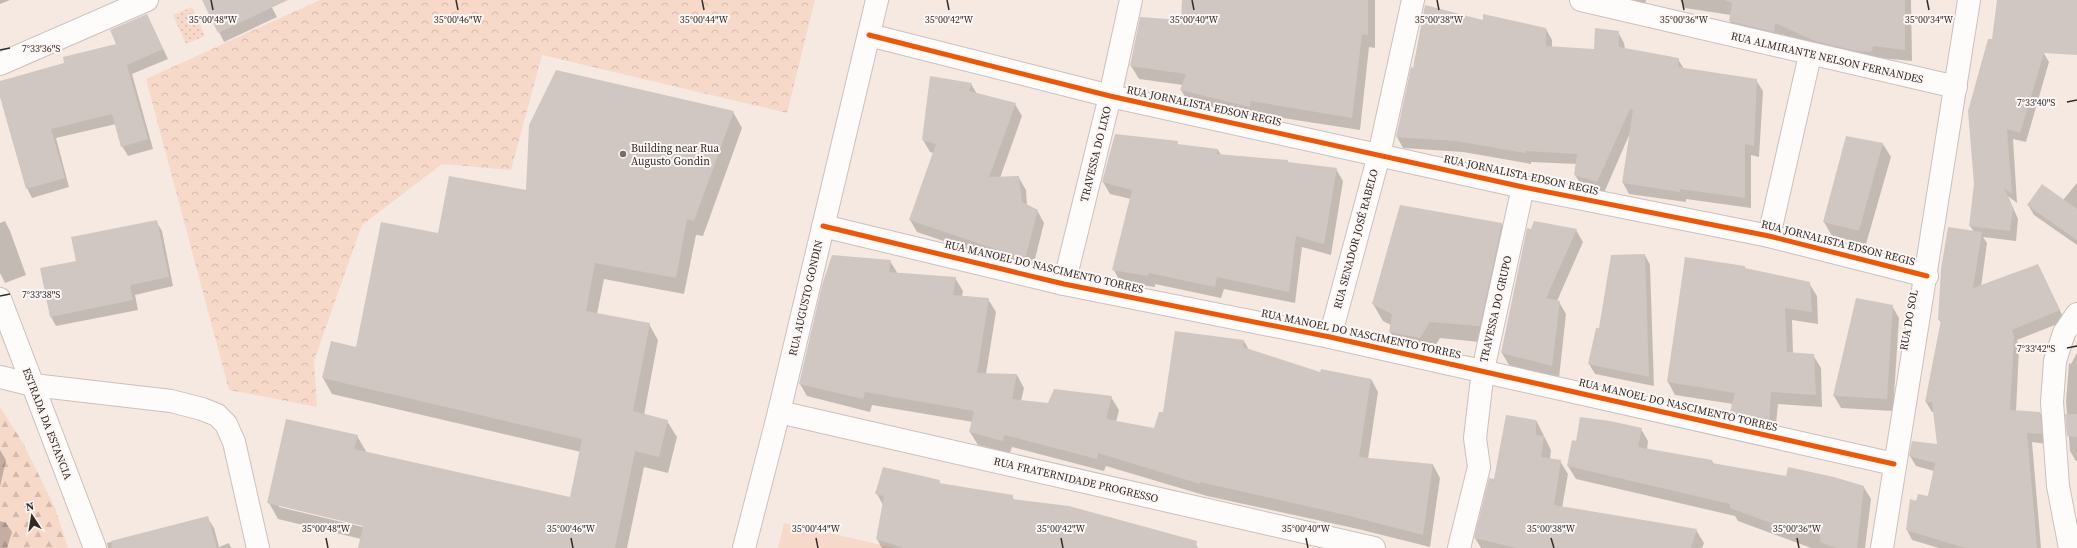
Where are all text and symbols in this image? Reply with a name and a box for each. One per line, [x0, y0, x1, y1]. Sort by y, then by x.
text: 35°00'48"W [189, 13, 238, 26]
text: 35°00'46"W [434, 13, 483, 26]
text: 35°00'44"W [680, 13, 729, 26]
text: 35°00'42"W [925, 13, 974, 26]
text: 35°00'40"W [1170, 13, 1219, 26]
text: 35°00'38"W [1415, 13, 1464, 26]
text: 35°00'36"W [1660, 13, 1709, 26]
text: 35°00'34"W [1905, 13, 1954, 26]
street label: RUA ALMIRANTE NELSON FERNANDES [1729, 29, 1925, 88]
text: 7°33'36"S [22, 42, 60, 55]
street label: RUA JORNALISTA EDSON REGIS [1125, 82, 1283, 130]
text: 7°33'40"S [2017, 96, 2055, 109]
street label: TRAVESSA DO LIXO [1077, 104, 1115, 203]
place label: Building near Rua Augusto Gondin [631, 141, 719, 169]
marker: Building near Rua Augusto Gondin [618, 149, 628, 159]
street label: RUA JORNALISTA EDSON REGIS [1442, 151, 1600, 199]
street label: RUA SENADOR JOSÉ RABELO [1330, 167, 1382, 311]
street label: RUA JORNALISTA EDSON REGIS [1759, 217, 1917, 269]
street label: RUA MANOEL DO NASCIMENTO TORRES [943, 237, 1145, 297]
street label: RUA AUGUSTO GONDIN [785, 239, 827, 357]
street label: TRAVESSA DO GRUPO [1476, 254, 1516, 364]
text: 7°33'38"S [22, 288, 60, 301]
street label: RUA DO SOL [1896, 288, 1922, 352]
street label: RUA MANOEL DO NASCIMENTO TORRES [1260, 305, 1463, 363]
text: 7°33'42"S [2017, 342, 2055, 355]
street label: ESTRADA DA ESTANCIA [19, 366, 76, 483]
street label: RUA MANOEL DO NASCIMENTO TORRES [1577, 375, 1779, 435]
street label: RUA FRATERNIDADE PROGRESSO [992, 454, 1160, 506]
north arrow [12, 496, 52, 536]
text: N [25, 499, 36, 515]
text: 35°00'48"W [302, 522, 351, 535]
text: 35°00'46"W [547, 522, 596, 535]
text: 35°00'44"W [792, 522, 841, 535]
text: 35°00'42"W [1037, 522, 1086, 535]
text: 35°00'40"W [1282, 522, 1331, 535]
text: 35°00'38"W [1527, 522, 1576, 535]
text: 35°00'36"W [1773, 522, 1822, 535]

